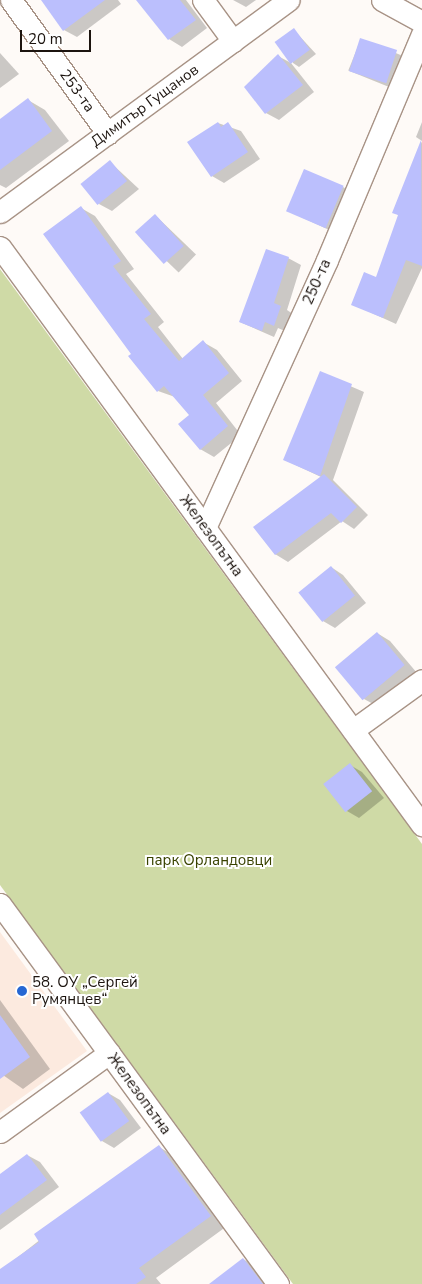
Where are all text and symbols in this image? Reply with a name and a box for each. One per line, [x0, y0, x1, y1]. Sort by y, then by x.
scale bar [22, 20, 94, 52]
text: 20 m [28, 29, 63, 49]
street label: Димитър Гущанов [88, 61, 202, 151]
street label: 253-та [56, 66, 98, 116]
street label: 250-та [299, 256, 335, 308]
street label: Железопътна [175, 492, 247, 580]
park label: парк Орландовци [146, 852, 272, 870]
place label: 58. ОУ „Сергей Румянцев“ [32, 973, 138, 1008]
marker: 58. ОУ „Сергей Румянцев“ [16, 985, 28, 997]
street label: Железопътна [103, 1050, 175, 1138]

